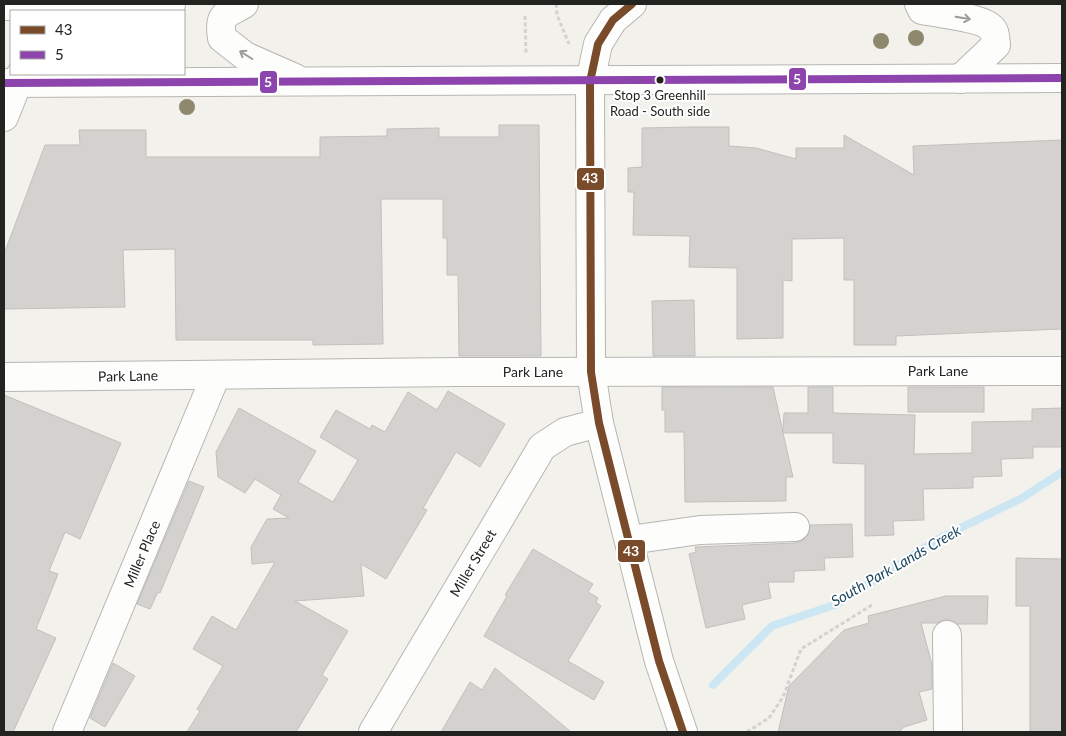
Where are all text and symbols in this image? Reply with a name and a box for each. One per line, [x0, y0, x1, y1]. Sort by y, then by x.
legend [10, 10, 185, 75]
one-way arrow [954, 13, 970, 23]
text: 43 [55, 20, 72, 38]
text: 5 [55, 45, 64, 63]
one-way arrow [239, 50, 253, 60]
line badge: 5 [788, 67, 807, 91]
line badge: 5 [259, 70, 278, 94]
text: 5 [793, 70, 801, 87]
text: 5 [264, 73, 272, 90]
marker: Stop 3 Greenhill Road - South side [655, 75, 665, 85]
place label: Stop 3 Greenhill Road - South side [610, 87, 710, 119]
line badge: 43 [576, 167, 605, 191]
text: 43 [582, 169, 598, 186]
street label: Park Lane [908, 362, 968, 379]
street label: Park Lane [503, 363, 563, 380]
street label: Park Lane [98, 366, 158, 385]
street label: Miller Place [120, 518, 163, 590]
water label: South Park Lands Creek [827, 520, 964, 610]
street label: Miller Street [446, 526, 499, 599]
line badge: 43 [617, 539, 646, 563]
text: 43 [623, 542, 639, 559]

